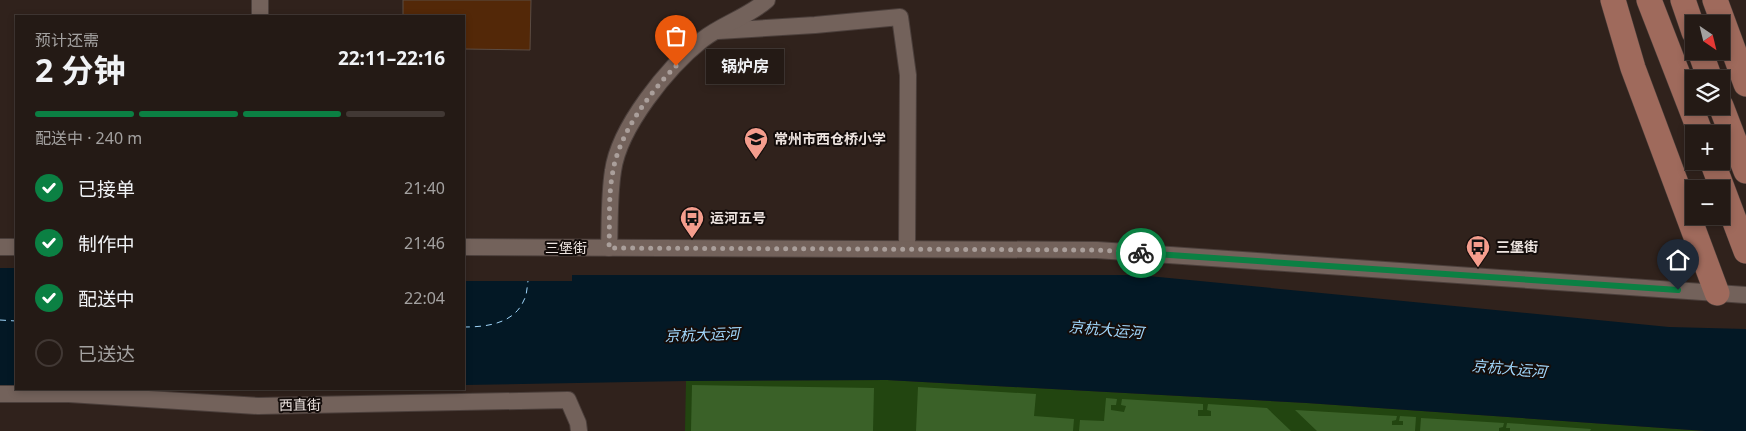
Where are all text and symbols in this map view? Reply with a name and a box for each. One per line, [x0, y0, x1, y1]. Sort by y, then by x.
pin [655, 15, 697, 66]
north arrow [1685, 15, 1730, 60]
map controls [1685, 15, 1730, 225]
icon: bag [662, 22, 690, 50]
text: 预计还需 [35, 29, 99, 51]
text: 22:11–22:16 [338, 45, 445, 71]
text: 2 分钟 [35, 48, 126, 91]
callout: 锅炉房 [706, 48, 784, 84]
text: 锅炉房 [721, 55, 769, 77]
button: layers [1685, 70, 1730, 115]
button: + [1685, 125, 1730, 170]
school or university icon: 常州市西仓桥小学 [743, 126, 769, 160]
text: 配送中 · 240 m [35, 127, 142, 149]
place label: 常州市西仓桥小学 [774, 129, 886, 148]
icon: check [35, 174, 63, 202]
text: 已接单 [78, 176, 135, 202]
text: 21:40 [404, 177, 445, 199]
button: − [1685, 180, 1730, 225]
bus stop icon: 运河五号 [679, 205, 705, 239]
place label: 运河五号 [710, 208, 766, 227]
courier [1116, 228, 1166, 278]
icon: check [35, 229, 63, 257]
text: 制作中 [78, 231, 135, 257]
text: 21:46 [404, 232, 445, 254]
bus stop icon: 三堡街 [1465, 234, 1491, 268]
place label: 三堡街 [1496, 237, 1538, 256]
street label: 三堡街 [545, 238, 587, 257]
icon: bike [1127, 239, 1155, 267]
pin [1657, 239, 1699, 290]
icon: home [1664, 246, 1692, 274]
icon: check [35, 284, 63, 312]
text: 配送中 [78, 286, 135, 312]
text: 22:04 [404, 287, 445, 309]
water label: 京杭大运河 [1068, 316, 1147, 342]
water label: 京杭大运河 [664, 323, 743, 345]
text: 已送达 [78, 341, 135, 367]
water label: 京杭大运河 [1471, 355, 1550, 381]
street label: 西直街 [279, 395, 321, 414]

